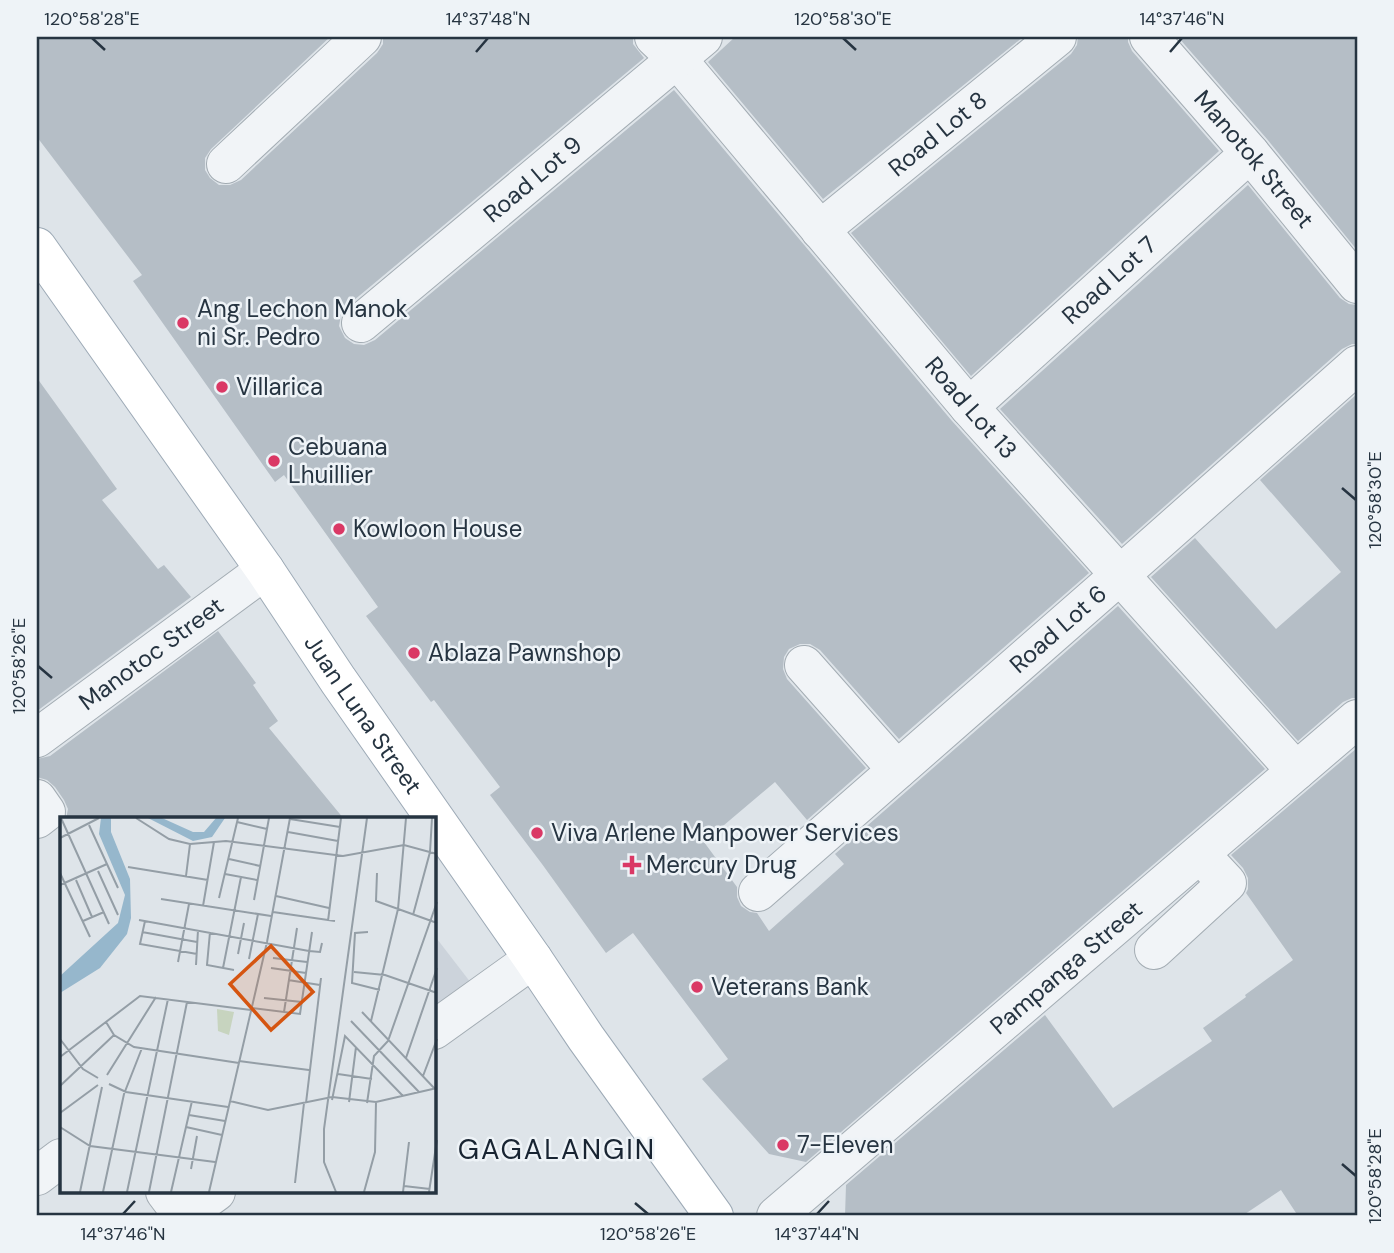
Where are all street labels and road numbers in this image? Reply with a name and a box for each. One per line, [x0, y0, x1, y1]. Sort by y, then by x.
street label: Road Lot 8 [882, 84, 993, 183]
street label: Manotok Street [1187, 84, 1321, 234]
street label: Road Lot 9 [477, 129, 588, 229]
street label: Road Lot 7 [1055, 229, 1163, 331]
street label: Road Lot 13 [918, 350, 1024, 465]
street label: Road Lot 6 [1003, 578, 1113, 680]
street label: Manotoc Street [72, 590, 230, 717]
street label: Juan Luna Street [297, 629, 429, 800]
street label: Pampanga Street [983, 894, 1148, 1041]

